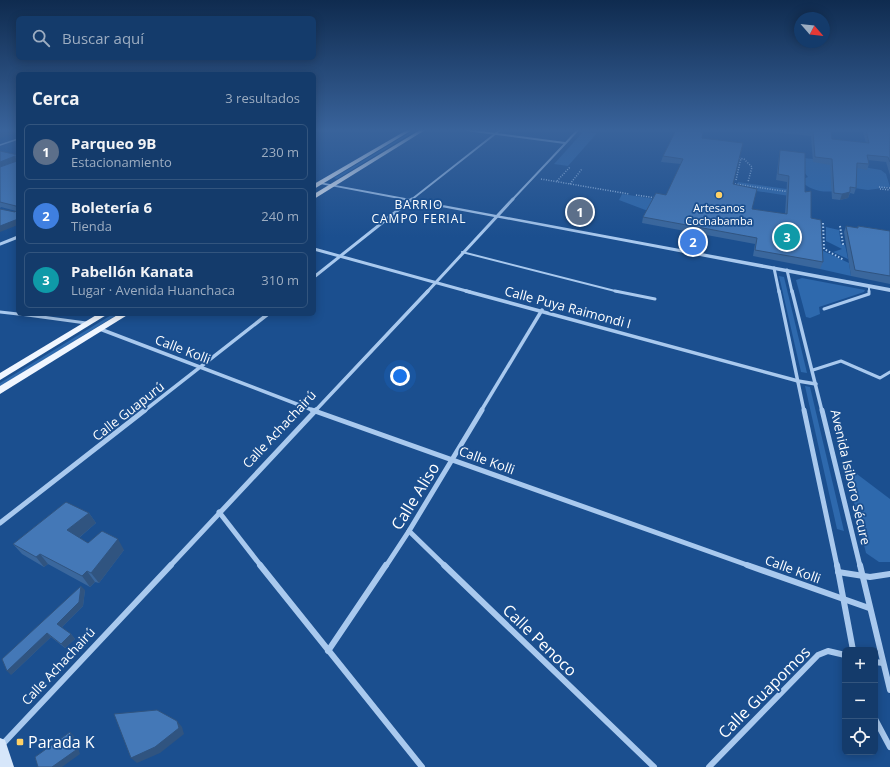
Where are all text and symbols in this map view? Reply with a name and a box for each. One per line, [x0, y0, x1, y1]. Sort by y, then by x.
north arrow [794, 12, 830, 48]
search box [16, 16, 316, 60]
icon: search [30, 27, 52, 49]
text: Buscar aquí [62, 28, 144, 48]
text: Cerca [32, 87, 80, 110]
text: 3 resultados [225, 89, 300, 107]
text: Parqueo 9B [71, 133, 156, 153]
text: 1 [42, 143, 50, 161]
text: 230 m [261, 143, 299, 161]
text: Estacionamiento [71, 153, 172, 171]
marker: Artesanos Cochabamba [714, 190, 724, 200]
district label: BARRIO CAMPO FERIAL [371, 196, 467, 227]
text: Boletería 6 [71, 197, 152, 217]
pin: 1 [567, 197, 593, 227]
place label: Artesanos Cochabamba [685, 200, 753, 228]
text: 2 [42, 207, 50, 225]
text: 240 m [261, 207, 299, 225]
text: Tienda [71, 217, 112, 235]
pin: 3 [774, 222, 800, 252]
pin: 2 [680, 227, 706, 257]
text: Pabellón Kanata [71, 261, 194, 281]
text: 3 [42, 271, 50, 289]
text: 310 m [261, 271, 299, 289]
text: Lugar · Avenida Huanchaca [71, 281, 235, 299]
street label: Calle Puya Raimondi I [503, 281, 633, 333]
street label: Calle Kolli [153, 330, 213, 368]
your location [390, 366, 410, 386]
street label: Calle Guapurú [88, 377, 168, 445]
street label: Calle Achachairú [238, 386, 320, 472]
street label: Avenida Isiboro Sécure [827, 408, 875, 546]
street label: Calle Kolli [457, 442, 517, 478]
street label: Calle Aliso [386, 458, 444, 534]
street label: Calle Kolli [763, 551, 823, 587]
street label: Calle Penoco [498, 599, 582, 681]
street label: Calle Achachairú [17, 623, 99, 709]
street label: Calle Guapomos [713, 641, 815, 743]
map controls [842, 647, 878, 755]
button: + [842, 647, 878, 683]
button: − [842, 683, 878, 719]
button: locate [842, 719, 878, 755]
place label: Parada K [28, 731, 95, 753]
marker: Parada K [15, 737, 25, 747]

